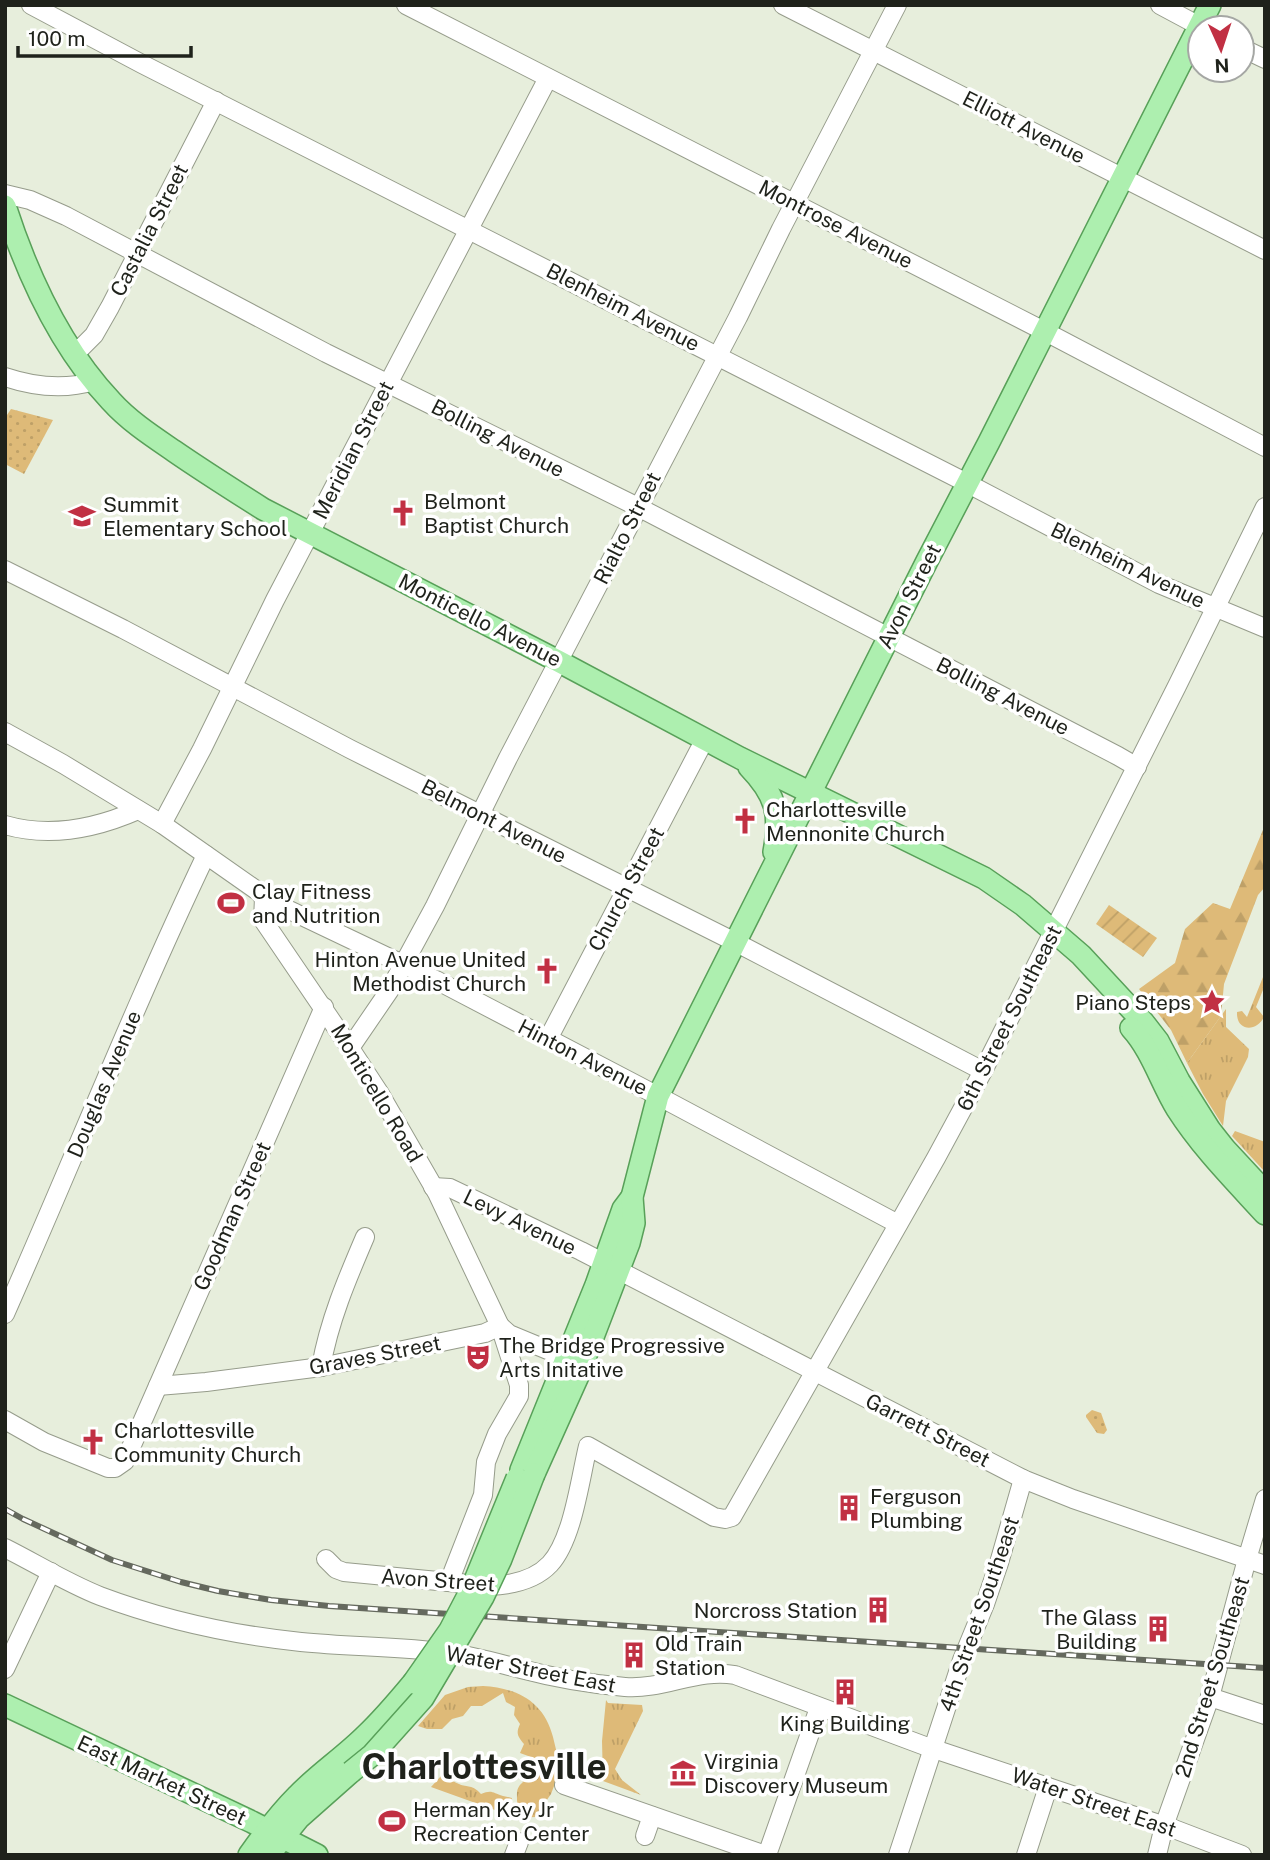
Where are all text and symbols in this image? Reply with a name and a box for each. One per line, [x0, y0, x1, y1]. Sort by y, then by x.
scale bar [18, 14, 191, 58]
north arrow [1186, 14, 1256, 84]
text: 100 m [28, 26, 85, 51]
text: N [1214, 55, 1230, 77]
street label: Elliott Avenue [959, 85, 1089, 169]
street label: Castalia Street [105, 160, 193, 300]
street label: Montrose Avenue [755, 174, 917, 274]
street label: Blenheim Avenue [542, 258, 704, 356]
street label: Meridian Street [307, 377, 399, 523]
street label: Bolling Avenue [427, 394, 569, 482]
street label: Rialto Street [588, 468, 666, 588]
place label: Belmont Baptist Church [424, 489, 569, 538]
place label: Summit Elementary School [103, 492, 287, 541]
church icon: Belmont Baptist Church [388, 498, 418, 528]
school or university icon: Summit Elementary School [67, 501, 97, 531]
street label: Blenheim Avenue [1047, 517, 1209, 613]
street label: Avon Street [872, 539, 946, 653]
street label: Monticello Avenue [394, 568, 566, 672]
street label: Bolling Avenue [932, 652, 1074, 740]
street label: Belmont Avenue [417, 774, 571, 868]
place label: Charlottesville Mennonite Church [766, 797, 945, 846]
church icon: Charlottesville Mennonite Church [730, 806, 760, 836]
street label: Church Street [583, 823, 669, 955]
place label: Clay Fitness and Nutrition [252, 879, 380, 928]
sports icon: Clay Fitness and Nutrition [216, 888, 246, 918]
street label: 6th Street Southeast [951, 921, 1067, 1115]
place label: Hinton Avenue United Methodist Church [315, 947, 526, 996]
church icon: Hinton Avenue United Methodist Church [532, 956, 562, 986]
place icon: Piano Steps [1197, 987, 1227, 1017]
place label: Piano Steps [1075, 990, 1191, 1015]
street label: Douglas Avenue [62, 1007, 146, 1161]
street label: Hinton Avenue [514, 1014, 652, 1100]
street label: Monticello Road [326, 1019, 428, 1167]
street label: Goodman Street [188, 1138, 276, 1294]
street label: Levy Avenue [459, 1184, 581, 1260]
street label: Graves Street [307, 1330, 443, 1380]
place label: The Bridge Progressive Arts Initative [499, 1333, 725, 1382]
theatre icon: The Bridge Progressive Arts Initative [463, 1342, 493, 1372]
street label: Garrett Street [862, 1388, 994, 1472]
place label: Charlottesville Community Church [114, 1418, 301, 1467]
church icon: Charlottesville Community Church [78, 1427, 108, 1457]
place label: Ferguson Plumbing [870, 1484, 963, 1533]
building icon: Ferguson Plumbing [834, 1493, 864, 1523]
street label: 4th Street Southeast [934, 1513, 1024, 1715]
street label: Avon Street [380, 1564, 496, 1596]
street label: 2nd Street Southeast [1170, 1573, 1254, 1781]
building icon: Norcross Station [863, 1595, 893, 1625]
place label: Norcross Station [694, 1598, 857, 1623]
place label: The Glass Building [1041, 1605, 1137, 1654]
building icon: The Glass Building [1143, 1614, 1173, 1644]
place label: Old Train Station [655, 1631, 742, 1680]
street label: Water Street East [444, 1640, 618, 1698]
building icon: Old Train Station [619, 1640, 649, 1670]
building icon: King Building [830, 1677, 860, 1707]
place label: King Building [780, 1711, 910, 1736]
street label: East Market Street [73, 1730, 251, 1830]
district label: Charlottesville [361, 1746, 607, 1787]
place label: Virginia Discovery Museum [704, 1749, 888, 1798]
museum icon: Virginia Discovery Museum [668, 1758, 698, 1788]
street label: Water Street East [1008, 1762, 1180, 1842]
place label: Herman Key Jr Recreation Center [413, 1797, 589, 1846]
sports icon: Herman Key Jr Recreation Center [377, 1806, 407, 1836]

